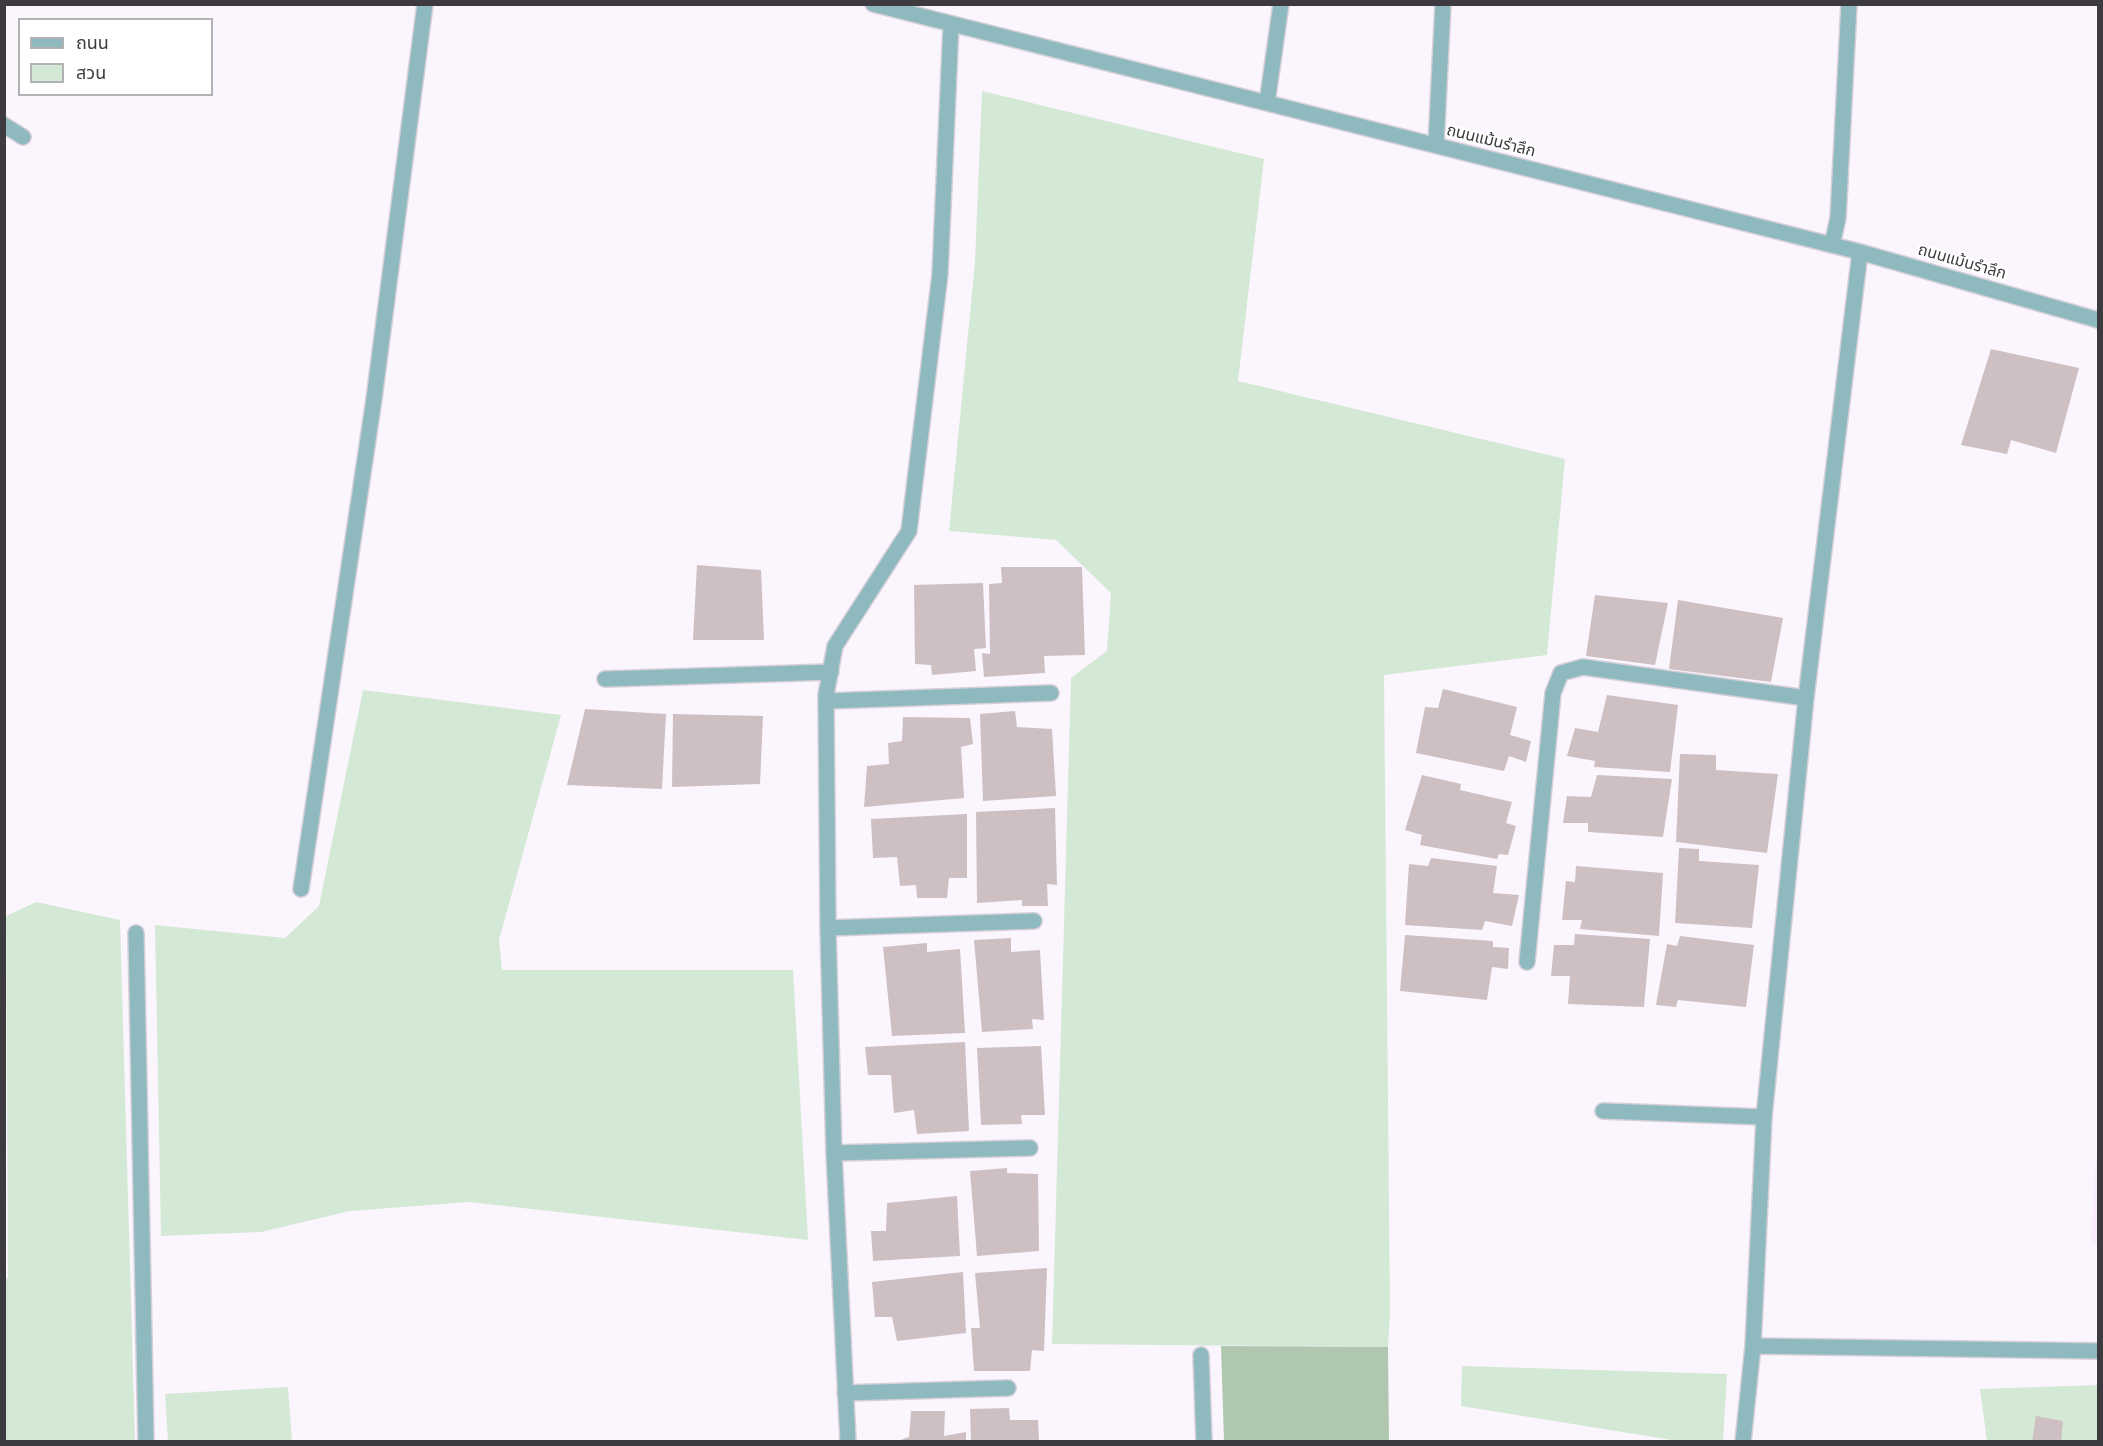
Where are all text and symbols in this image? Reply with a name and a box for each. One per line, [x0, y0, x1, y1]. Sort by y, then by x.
legend [18, 18, 213, 96]
text: ถนน [76, 31, 109, 54]
text: สวน [76, 61, 106, 84]
street label: ถนนแม้นรำลึก [1445, 121, 1537, 161]
street label: ถนนแม้นรำลึก [1916, 240, 2008, 284]

